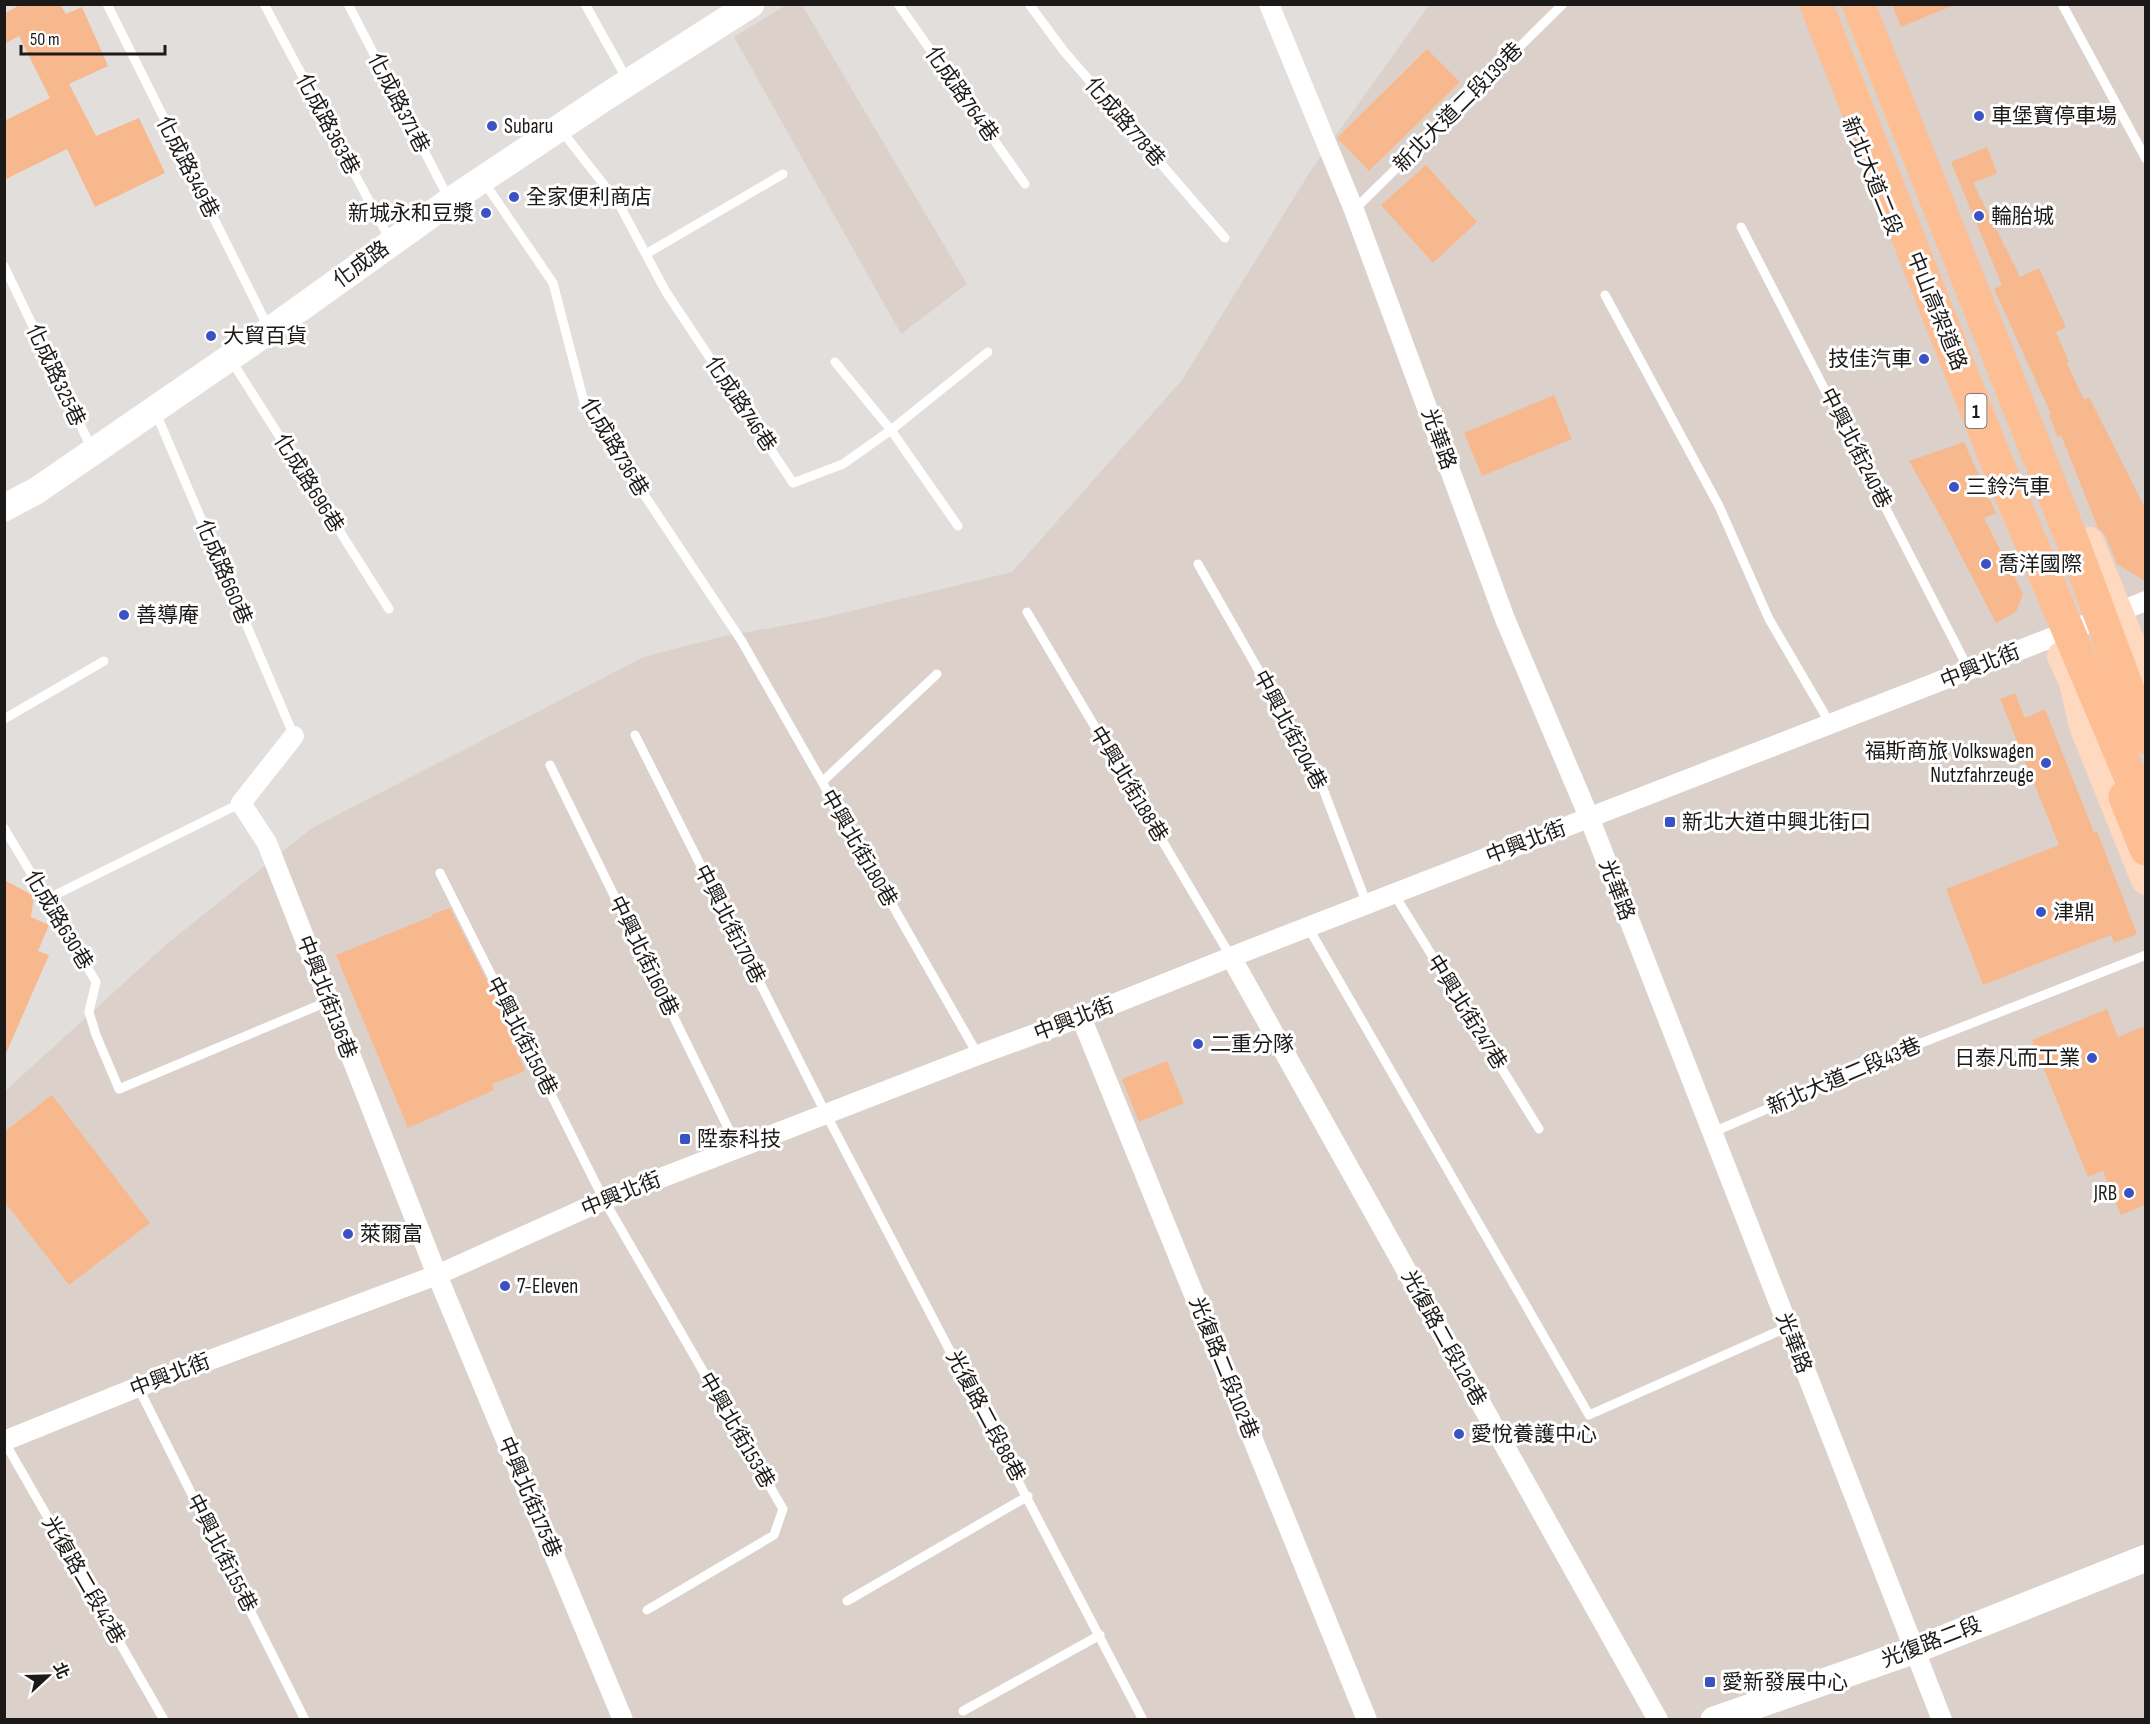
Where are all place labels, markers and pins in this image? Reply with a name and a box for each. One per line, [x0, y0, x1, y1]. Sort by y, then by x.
place label: 車堡寶停車場 [1991, 104, 2117, 129]
marker: 車堡寶停車場 [1972, 109, 1986, 123]
place label: Subaru [504, 114, 553, 139]
marker: Subaru [485, 119, 499, 133]
place label: 全家便利商店 [526, 185, 652, 210]
marker: 全家便利商店 [507, 190, 521, 204]
place label: 新城永和豆漿 [348, 201, 474, 226]
place label: 輪胎城 [1991, 204, 2054, 229]
marker: 新城永和豆漿 [479, 206, 493, 220]
marker: 輪胎城 [1972, 209, 1986, 223]
place label: 大貿百貨 [223, 324, 307, 349]
marker: 大貿百貨 [204, 329, 218, 343]
place label: 技佳汽車 [1828, 347, 1912, 372]
marker: 技佳汽車 [1917, 352, 1931, 366]
place label: 三鈴汽車 [1966, 475, 2050, 500]
marker: 三鈴汽車 [1947, 480, 1961, 494]
place label: 喬洋國際 [1998, 552, 2082, 577]
marker: 喬洋國際 [1979, 557, 1993, 571]
place label: 善導庵 [136, 603, 199, 628]
marker: 善導庵 [117, 608, 131, 622]
place label: 福斯商旅 Volkswagen Nutzfahrzeuge [1865, 739, 2034, 788]
marker: 福斯商旅 Volkswagen Nutzfahrzeuge [2039, 756, 2053, 770]
place label: 新北大道中興北街口 [1682, 810, 1871, 835]
marker: 新北大道中興北街口 [1663, 815, 1677, 829]
place label: 津鼎 [2053, 900, 2095, 925]
marker: 津鼎 [2034, 905, 2048, 919]
place label: 二重分隊 [1210, 1032, 1294, 1057]
marker: 二重分隊 [1191, 1037, 1205, 1051]
place label: 日泰凡而工業 [1954, 1046, 2080, 1071]
marker: 日泰凡而工業 [2085, 1051, 2099, 1065]
place label: 陞泰科技 [697, 1127, 781, 1152]
marker: 陞泰科技 [678, 1132, 692, 1146]
place label: JRB [2093, 1181, 2117, 1206]
marker: JRB [2122, 1186, 2136, 1200]
place label: 萊爾富 [360, 1222, 423, 1247]
marker: 萊爾富 [341, 1227, 355, 1241]
place label: 7-Eleven [517, 1274, 578, 1299]
marker: 7-Eleven [498, 1279, 512, 1293]
place label: 愛悅養護中心 [1471, 1422, 1597, 1447]
marker: 愛悅養護中心 [1452, 1427, 1466, 1441]
place label: 愛新發展中心 [1722, 1670, 1848, 1695]
marker: 愛新發展中心 [1703, 1675, 1717, 1689]

